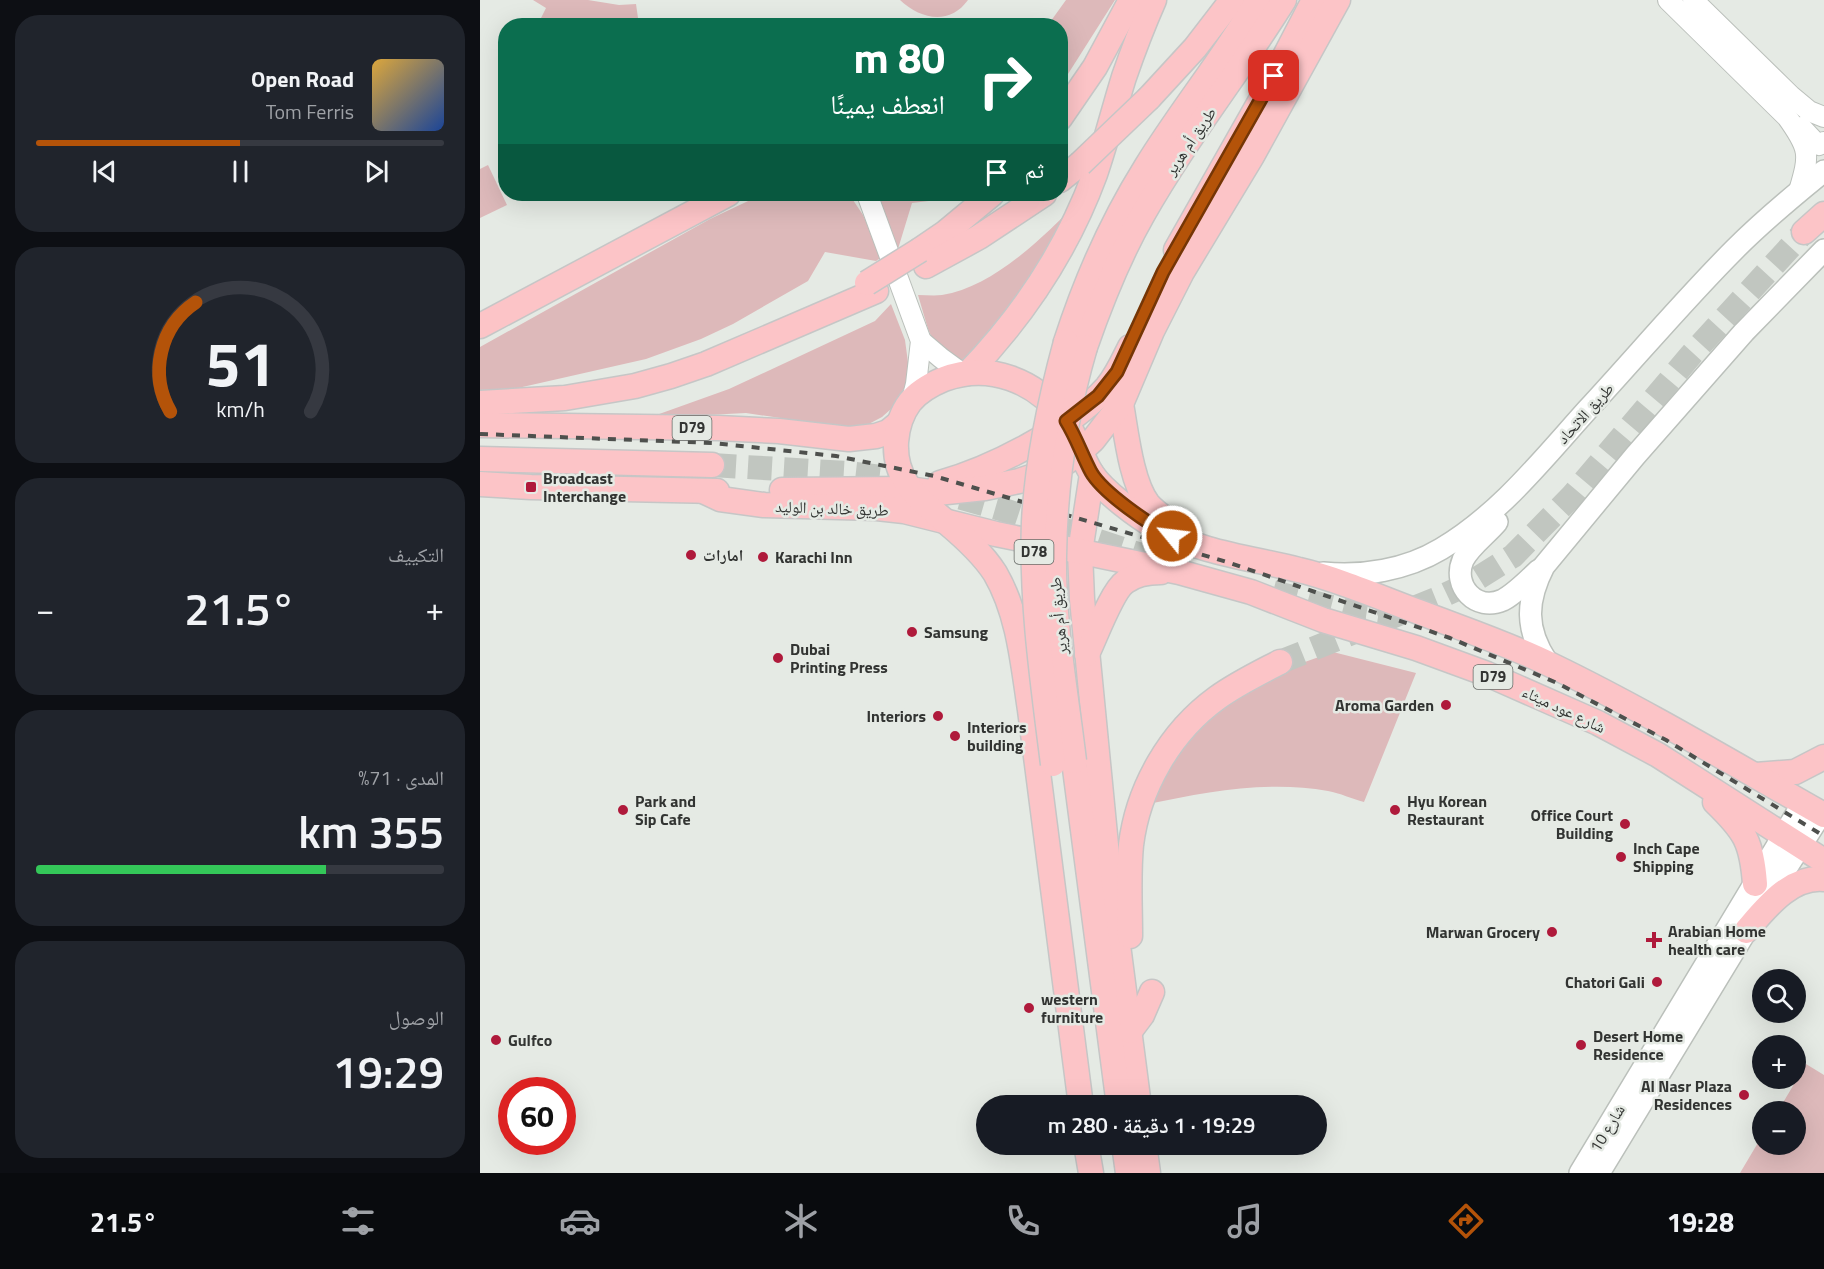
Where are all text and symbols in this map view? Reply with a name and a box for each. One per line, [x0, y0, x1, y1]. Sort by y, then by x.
text: 80 m [853, 25, 945, 89]
icon: right [966, 42, 1044, 120]
pin [1248, 50, 1299, 101]
icon: arrive [1257, 59, 1290, 92]
text: Open Road [251, 62, 354, 96]
text: انعطف يمينًا [830, 83, 945, 124]
text: Tom Ferris [266, 96, 354, 127]
street label: طريق أم هرير [1158, 102, 1222, 181]
text: ثم [1025, 153, 1044, 187]
icon: previous [88, 155, 121, 188]
icon: pause [224, 155, 257, 188]
icon: next [360, 155, 393, 188]
icon: arrive [980, 156, 1013, 189]
text: 51 [205, 315, 275, 410]
street label: طريق الاتحاد [1551, 377, 1619, 449]
text: km/h [216, 393, 264, 425]
road number: D79 [672, 416, 712, 440]
place label: Broadcast Interchange [543, 466, 626, 508]
marker: Broadcast Interchange [524, 480, 538, 494]
street label: طريق خالد بن الوليد [775, 494, 889, 522]
position arrow [1140, 504, 1204, 568]
text: التكييف [388, 539, 444, 570]
road number: D78 [1014, 540, 1054, 564]
place label: امارات [703, 543, 743, 567]
place label: Karachi Inn [775, 545, 853, 569]
marker: امارات [684, 548, 698, 562]
marker: Karachi Inn [756, 550, 770, 564]
text: 21.5° [184, 574, 296, 642]
street label: طريق أم هرير [1043, 576, 1073, 657]
text: − [36, 584, 54, 634]
text: + [426, 584, 444, 634]
place label: Samsung [924, 620, 989, 644]
marker: Samsung [905, 625, 919, 639]
place label: Dubai Printing Press [790, 637, 888, 679]
marker: Dubai Printing Press [771, 651, 785, 665]
road number: D79 [1474, 665, 1512, 689]
street label: شارع عود ميثاء [1518, 679, 1610, 739]
place label: Aroma Garden [1335, 693, 1434, 717]
marker: Aroma Garden [1439, 698, 1453, 712]
place label: Interiors [866, 704, 926, 728]
marker: Interiors [931, 709, 945, 723]
place label: Interiors building [967, 715, 1027, 757]
marker: Interiors building [948, 729, 962, 743]
text: المدى · 71% [358, 762, 444, 793]
place label: Park and Sip Cafe [635, 789, 696, 831]
place label: Hyu Korean Restaurant [1407, 789, 1487, 831]
text: 355 km [298, 797, 444, 865]
marker: Park and Sip Cafe [616, 803, 630, 817]
marker: Hyu Korean Restaurant [1388, 803, 1402, 817]
place label: Office Court Building [1531, 803, 1613, 845]
marker: Office Court Building [1618, 817, 1632, 831]
place label: Inch Cape Shipping [1633, 836, 1700, 878]
marker: Inch Cape Shipping [1614, 850, 1628, 864]
place label: Arabian Home health care [1668, 919, 1766, 961]
place label: Marwan Grocery [1426, 920, 1540, 944]
marker: Marwan Grocery [1545, 925, 1559, 939]
marker: Arabian Home health care [1645, 931, 1663, 949]
map controls [1752, 969, 1806, 1155]
button: search [1752, 969, 1806, 1023]
place label: Chatori Gali [1565, 970, 1645, 994]
marker: Chatori Gali [1650, 975, 1664, 989]
place label: western furniture [1041, 987, 1103, 1029]
marker: western furniture [1022, 1001, 1036, 1015]
text: الوصول [389, 1002, 444, 1033]
place label: Desert Home Residence [1593, 1024, 1683, 1066]
place label: Gulfco [508, 1028, 552, 1052]
marker: Gulfco [489, 1033, 503, 1047]
button: + [1752, 1035, 1806, 1089]
text: 19:29 [332, 1037, 444, 1105]
marker: Desert Home Residence [1574, 1038, 1588, 1052]
place label: Al Nasr Plaza Residences [1641, 1074, 1732, 1116]
speed limit sign: 60 [498, 1077, 576, 1155]
marker: Al Nasr Plaza Residences [1737, 1088, 1751, 1102]
street label: شارع 10 [1583, 1100, 1631, 1156]
button: − [1752, 1101, 1806, 1155]
text: 19:29 · 1 دقيقة · 280 m [1048, 1108, 1255, 1142]
icon: filters [337, 1200, 379, 1242]
icon: car [559, 1200, 601, 1242]
icon: climate [780, 1200, 822, 1242]
icon: phone [1002, 1200, 1044, 1242]
icon: music [1224, 1200, 1266, 1242]
icon: directions [1445, 1200, 1487, 1242]
text: 21.5° [90, 1201, 157, 1242]
text: 19:28 [1667, 1201, 1734, 1242]

